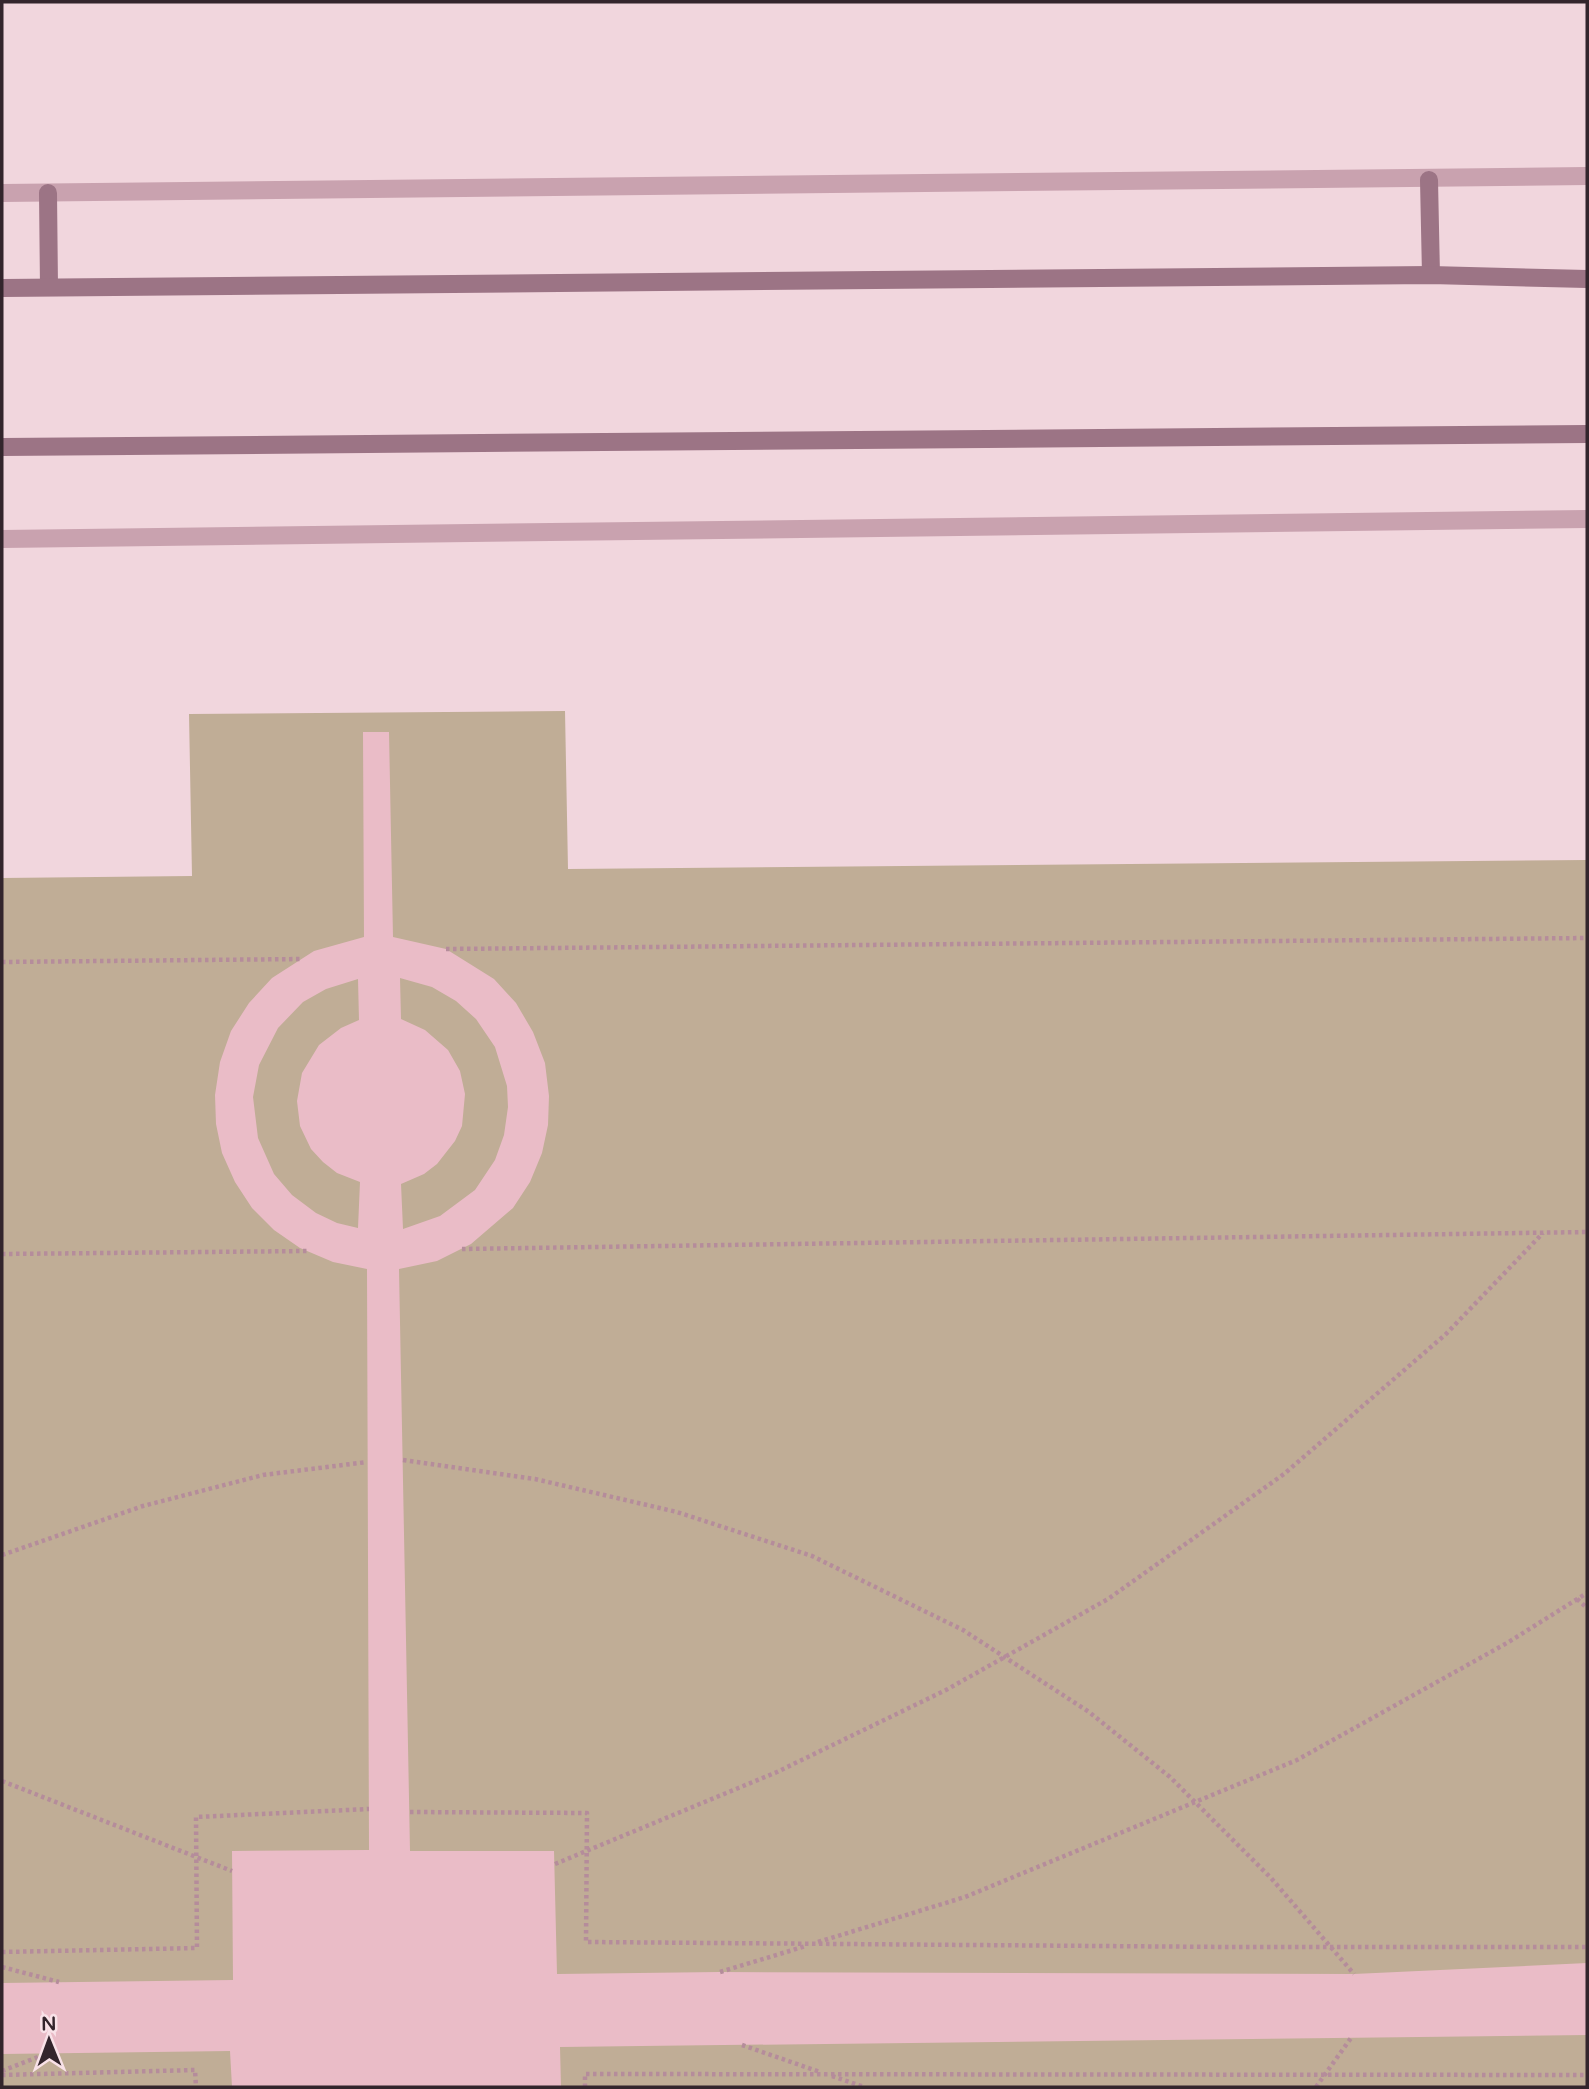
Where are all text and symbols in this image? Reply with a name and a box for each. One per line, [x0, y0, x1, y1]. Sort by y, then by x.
north arrow [14, 2005, 84, 2075]
text: N [41, 2013, 57, 2035]

